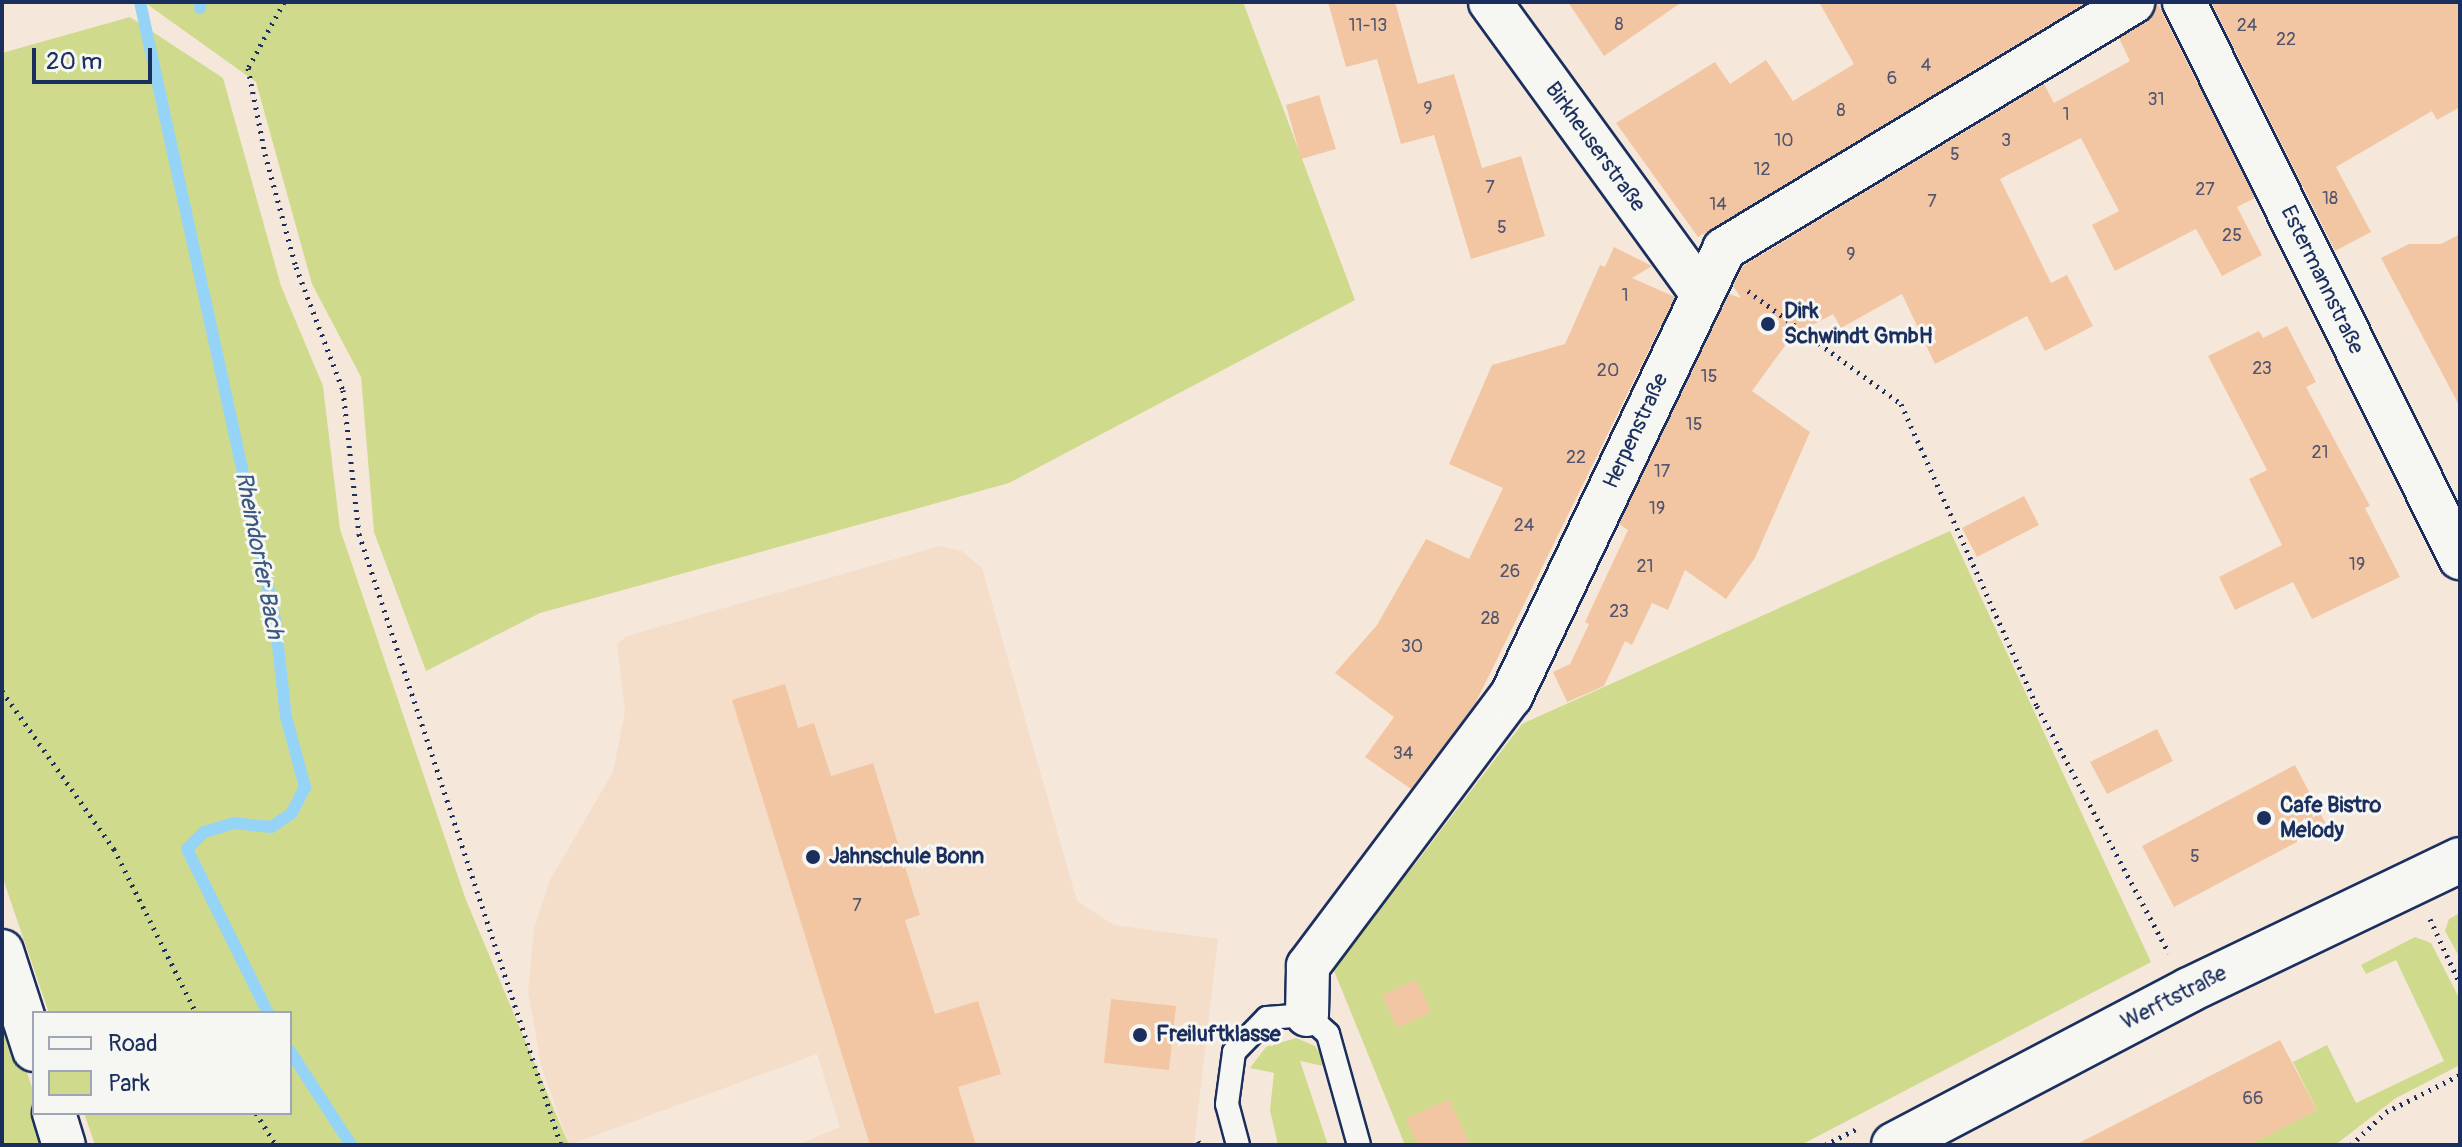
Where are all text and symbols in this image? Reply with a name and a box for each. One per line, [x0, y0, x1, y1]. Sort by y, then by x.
house number: 8 [1614, 14, 1624, 36]
house number: 11-13 [1349, 15, 1387, 37]
house number: 24 [2237, 15, 2257, 37]
house number: 22 [2276, 29, 2296, 51]
scale bar [36, 32, 156, 82]
text: 20 m [46, 47, 102, 76]
house number: 4 [1921, 55, 1931, 77]
house number: 6 [1887, 68, 1897, 90]
street label: Birkheuserstraße [1539, 77, 1651, 217]
house number: 31 [2147, 89, 2165, 111]
house number: 9 [1423, 98, 1433, 120]
house number: 8 [1836, 100, 1846, 122]
house number: 1 [2062, 104, 2070, 126]
house number: 10 [1774, 130, 1794, 152]
house number: 3 [2001, 130, 2011, 152]
house number: 5 [1950, 144, 1960, 166]
house number: 12 [1753, 159, 1771, 181]
house number: 7 [1485, 177, 1495, 199]
house number: 27 [2195, 179, 2215, 201]
house number: 18 [2322, 188, 2338, 210]
house number: 7 [1927, 191, 1937, 213]
house number: 14 [1709, 194, 1727, 216]
street label: Estermannstraße [2275, 201, 2369, 359]
house number: 5 [1497, 217, 1507, 239]
house number: 25 [2222, 225, 2242, 247]
house number: 9 [1846, 244, 1856, 266]
house number: 1 [1621, 285, 1629, 307]
place label: Dirk Schwindt GmbH [1784, 298, 1933, 350]
marker: Dirk Schwindt GmbH [1759, 315, 1777, 333]
house number: 23 [2252, 358, 2272, 380]
house number: 20 [1597, 360, 1619, 382]
house number: 15 [1701, 366, 1717, 388]
street label: Herpenstraße [1598, 369, 1674, 493]
house number: 15 [1686, 414, 1702, 436]
house number: 21 [2311, 442, 2329, 464]
house number: 22 [1566, 447, 1586, 469]
house number: 17 [1654, 461, 1670, 483]
water label: Rheindorfer Bach [229, 469, 289, 641]
house number: 19 [1649, 498, 1665, 520]
house number: 24 [1514, 515, 1534, 537]
house number: 19 [2349, 554, 2365, 576]
house number: 21 [1636, 556, 1654, 578]
house number: 26 [1500, 561, 1520, 583]
house number: 23 [1609, 601, 1629, 623]
house number: 28 [1480, 608, 1500, 630]
house number: 30 [1401, 636, 1423, 658]
house number: 34 [1393, 743, 1413, 765]
place label: Cafe Bistro Melody [2280, 792, 2381, 844]
marker: Cafe Bistro Melody [2255, 809, 2273, 827]
place label: Jahnschule Bonn [829, 844, 984, 870]
house number: 5 [2190, 846, 2200, 868]
marker: Jahnschule Bonn [804, 848, 822, 866]
house number: 7 [852, 895, 862, 917]
street label: Werftstraße [2117, 960, 2231, 1036]
legend [32, 1011, 292, 1115]
place label: Freiluftklasse [1156, 1022, 1281, 1048]
marker: Freiluftklasse [1131, 1026, 1149, 1044]
text: Road [108, 1029, 158, 1058]
text: Park [108, 1069, 150, 1098]
house number: 66 [2243, 1088, 2263, 1110]

